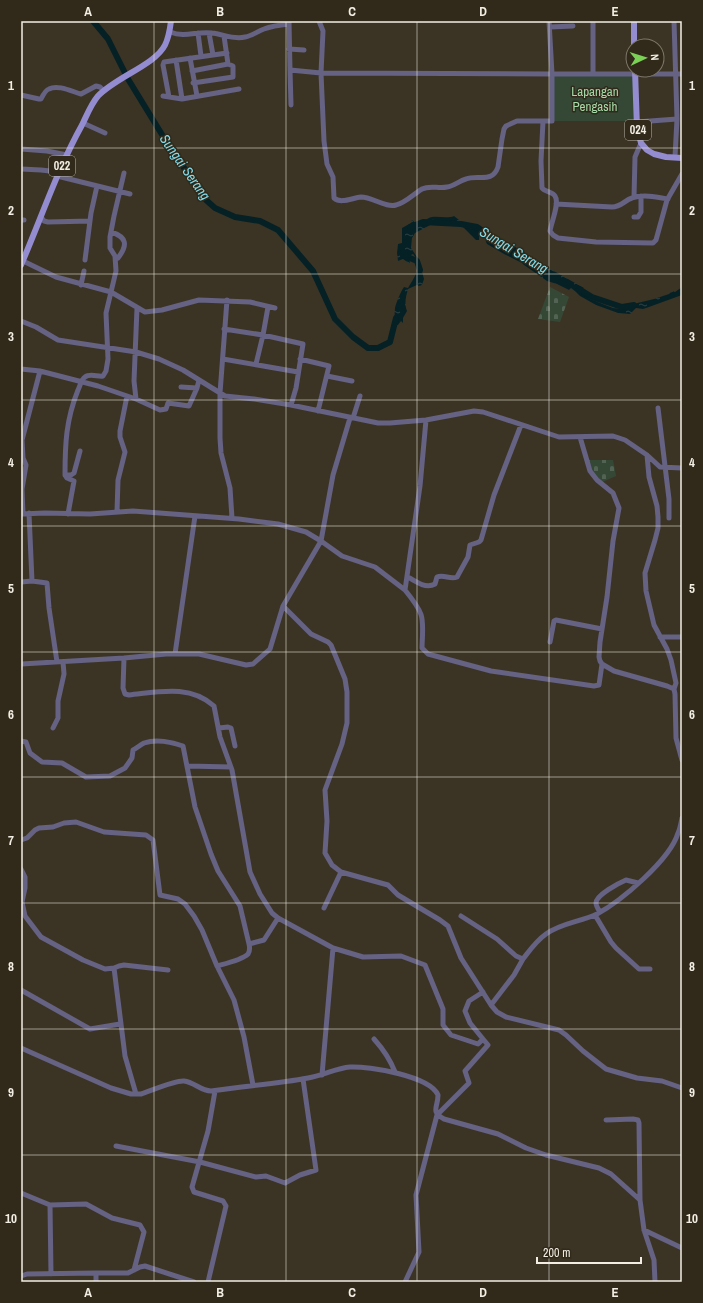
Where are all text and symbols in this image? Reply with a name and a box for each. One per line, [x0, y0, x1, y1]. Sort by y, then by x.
text: A [84, 3, 92, 20]
text: B [216, 3, 224, 20]
text: C [348, 3, 356, 20]
text: D [479, 3, 487, 20]
text: E [611, 3, 619, 20]
north arrow [625, 38, 665, 78]
text: N [648, 54, 662, 61]
text: 1 [8, 77, 14, 94]
text: 1 [689, 77, 695, 94]
park label: Lapangan Pengasih [571, 83, 619, 115]
road number: 024 [625, 120, 651, 140]
water label: Sungai Serang [156, 130, 215, 204]
road number: 022 [49, 156, 75, 176]
text: 2 [8, 202, 14, 219]
text: 2 [689, 202, 695, 219]
water label: Sungai Serang [477, 223, 552, 278]
text: 3 [8, 328, 14, 345]
text: 3 [689, 328, 695, 345]
text: 4 [8, 454, 14, 471]
text: 4 [689, 454, 695, 471]
text: 5 [8, 580, 14, 597]
text: 5 [689, 580, 695, 597]
text: 6 [8, 706, 14, 723]
text: 6 [689, 706, 695, 723]
text: 7 [8, 832, 14, 849]
text: 7 [689, 832, 695, 849]
text: 8 [8, 958, 14, 975]
text: 8 [689, 958, 695, 975]
text: 9 [8, 1084, 14, 1101]
text: 9 [689, 1084, 695, 1101]
text: 10 [5, 1210, 17, 1227]
text: 10 [686, 1210, 698, 1227]
scale bar [537, 1239, 641, 1265]
text: 200 m [543, 1245, 570, 1261]
text: A [84, 1284, 92, 1301]
text: B [216, 1284, 224, 1301]
text: C [348, 1284, 356, 1301]
text: D [479, 1284, 487, 1301]
text: E [611, 1284, 619, 1301]

